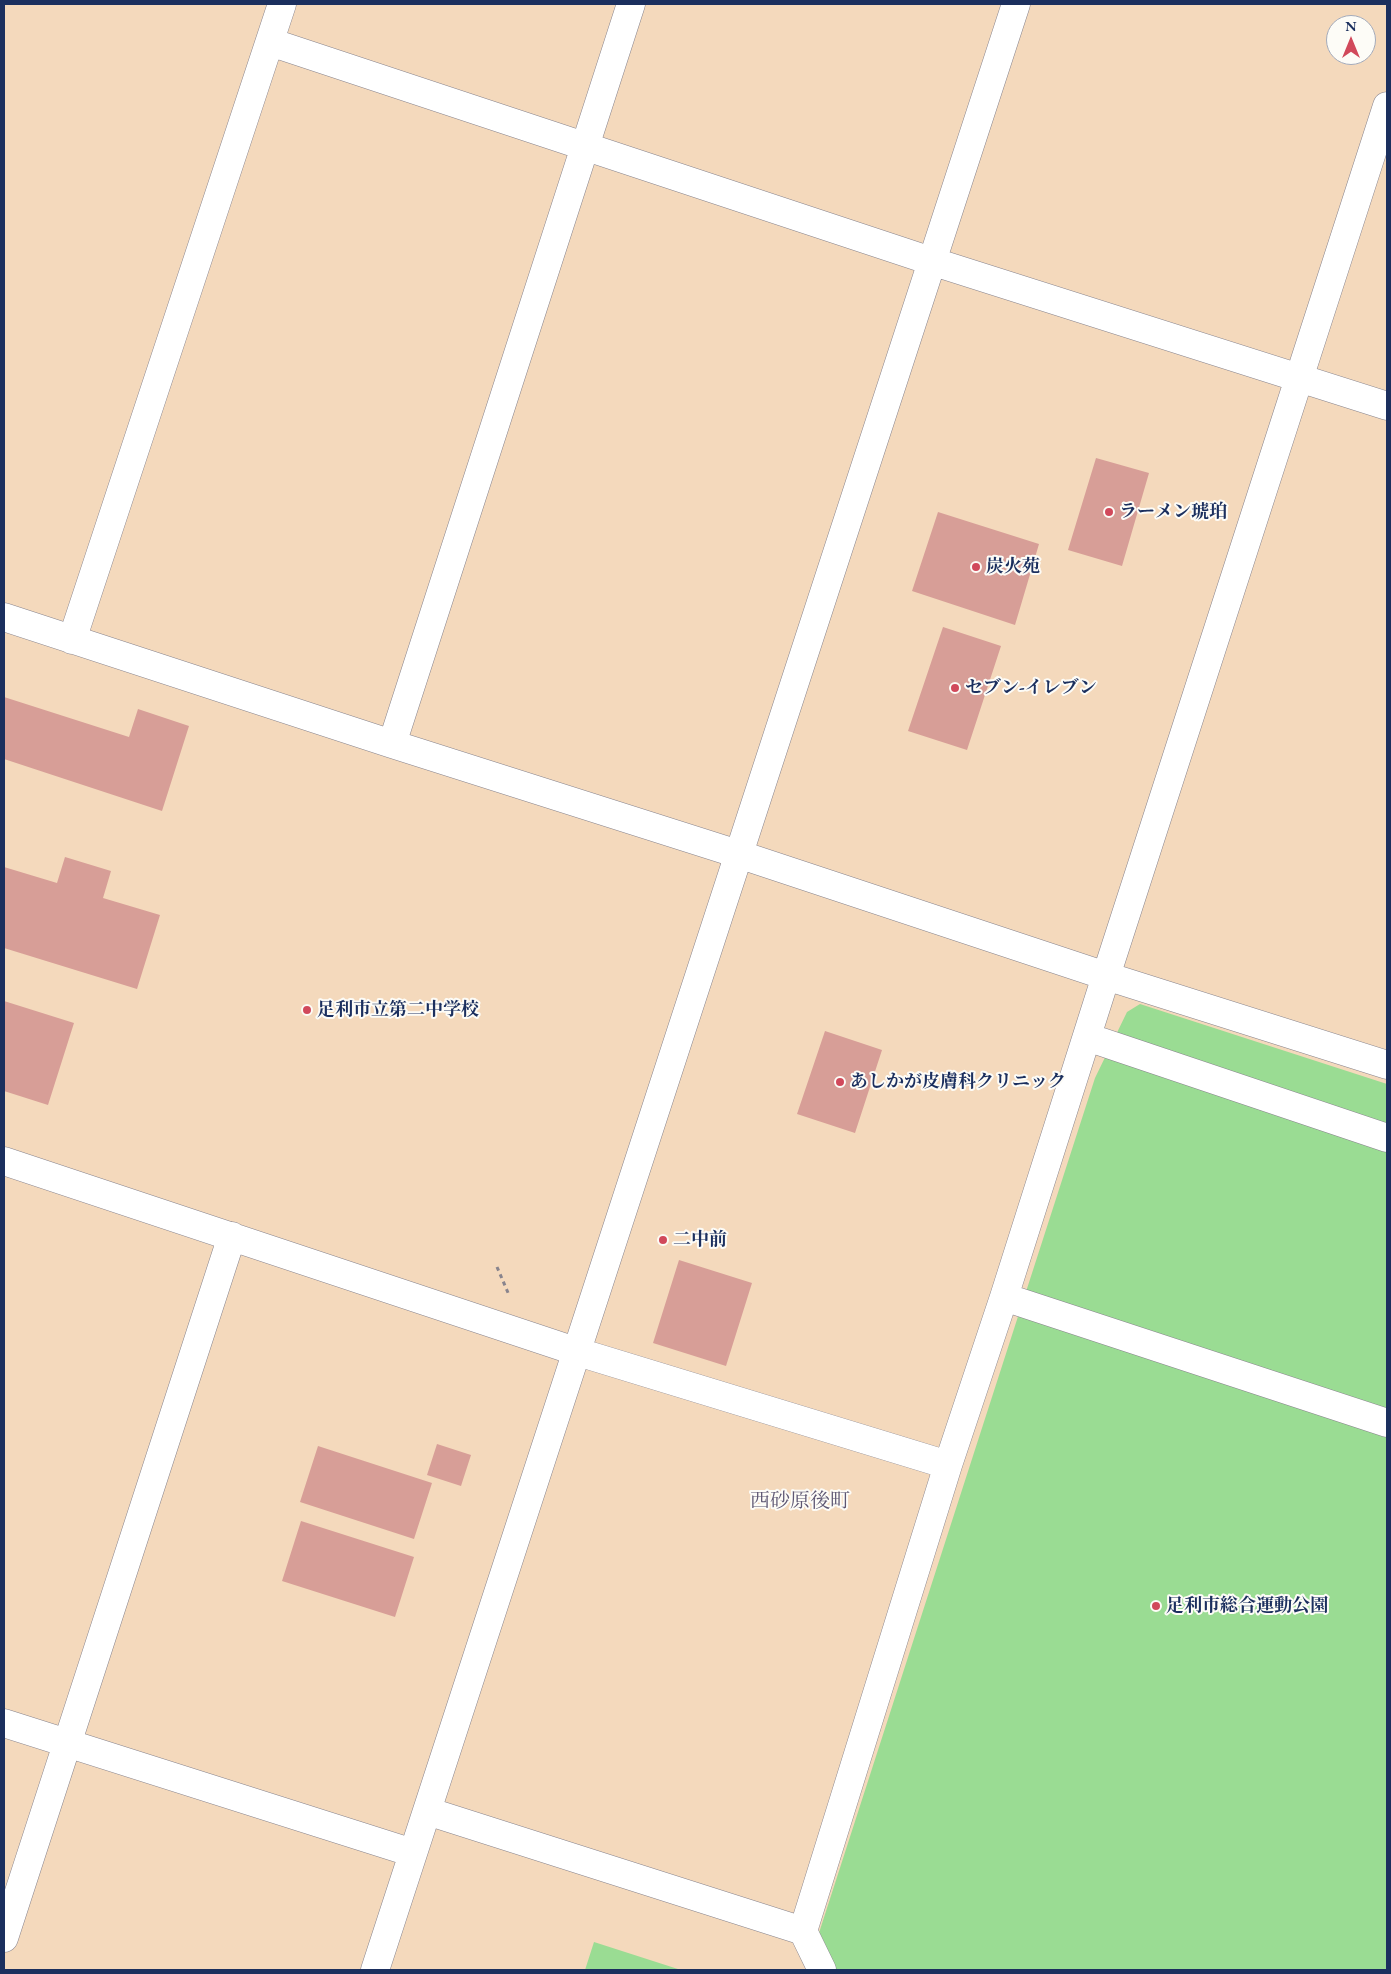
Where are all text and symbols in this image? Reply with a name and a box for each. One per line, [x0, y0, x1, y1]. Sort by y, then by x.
north arrow [1326, 15, 1376, 65]
text: N [1345, 17, 1357, 35]
place label: ラーメン琥珀 [1119, 501, 1227, 523]
marker: ラーメン琥珀 [1103, 506, 1115, 518]
place label: 炭火苑 [986, 556, 1040, 578]
marker: 炭火苑 [970, 561, 982, 573]
place label: セブン-イレブン [965, 677, 1097, 699]
marker: セブン-イレブン [949, 682, 961, 694]
place label: 足利市立第二中学校 [317, 999, 479, 1021]
marker: 足利市立第二中学校 [301, 1004, 313, 1016]
place label: あしかが皮膚科クリニック [850, 1071, 1066, 1093]
marker: あしかが皮膚科クリニック [834, 1076, 846, 1088]
place label: 二中前 [673, 1229, 727, 1251]
marker: 二中前 [657, 1234, 669, 1246]
district label: 西砂原後町 [750, 1490, 850, 1514]
place label: 足利市総合運動公園 [1166, 1595, 1328, 1617]
marker: 足利市総合運動公園 [1150, 1600, 1162, 1612]

